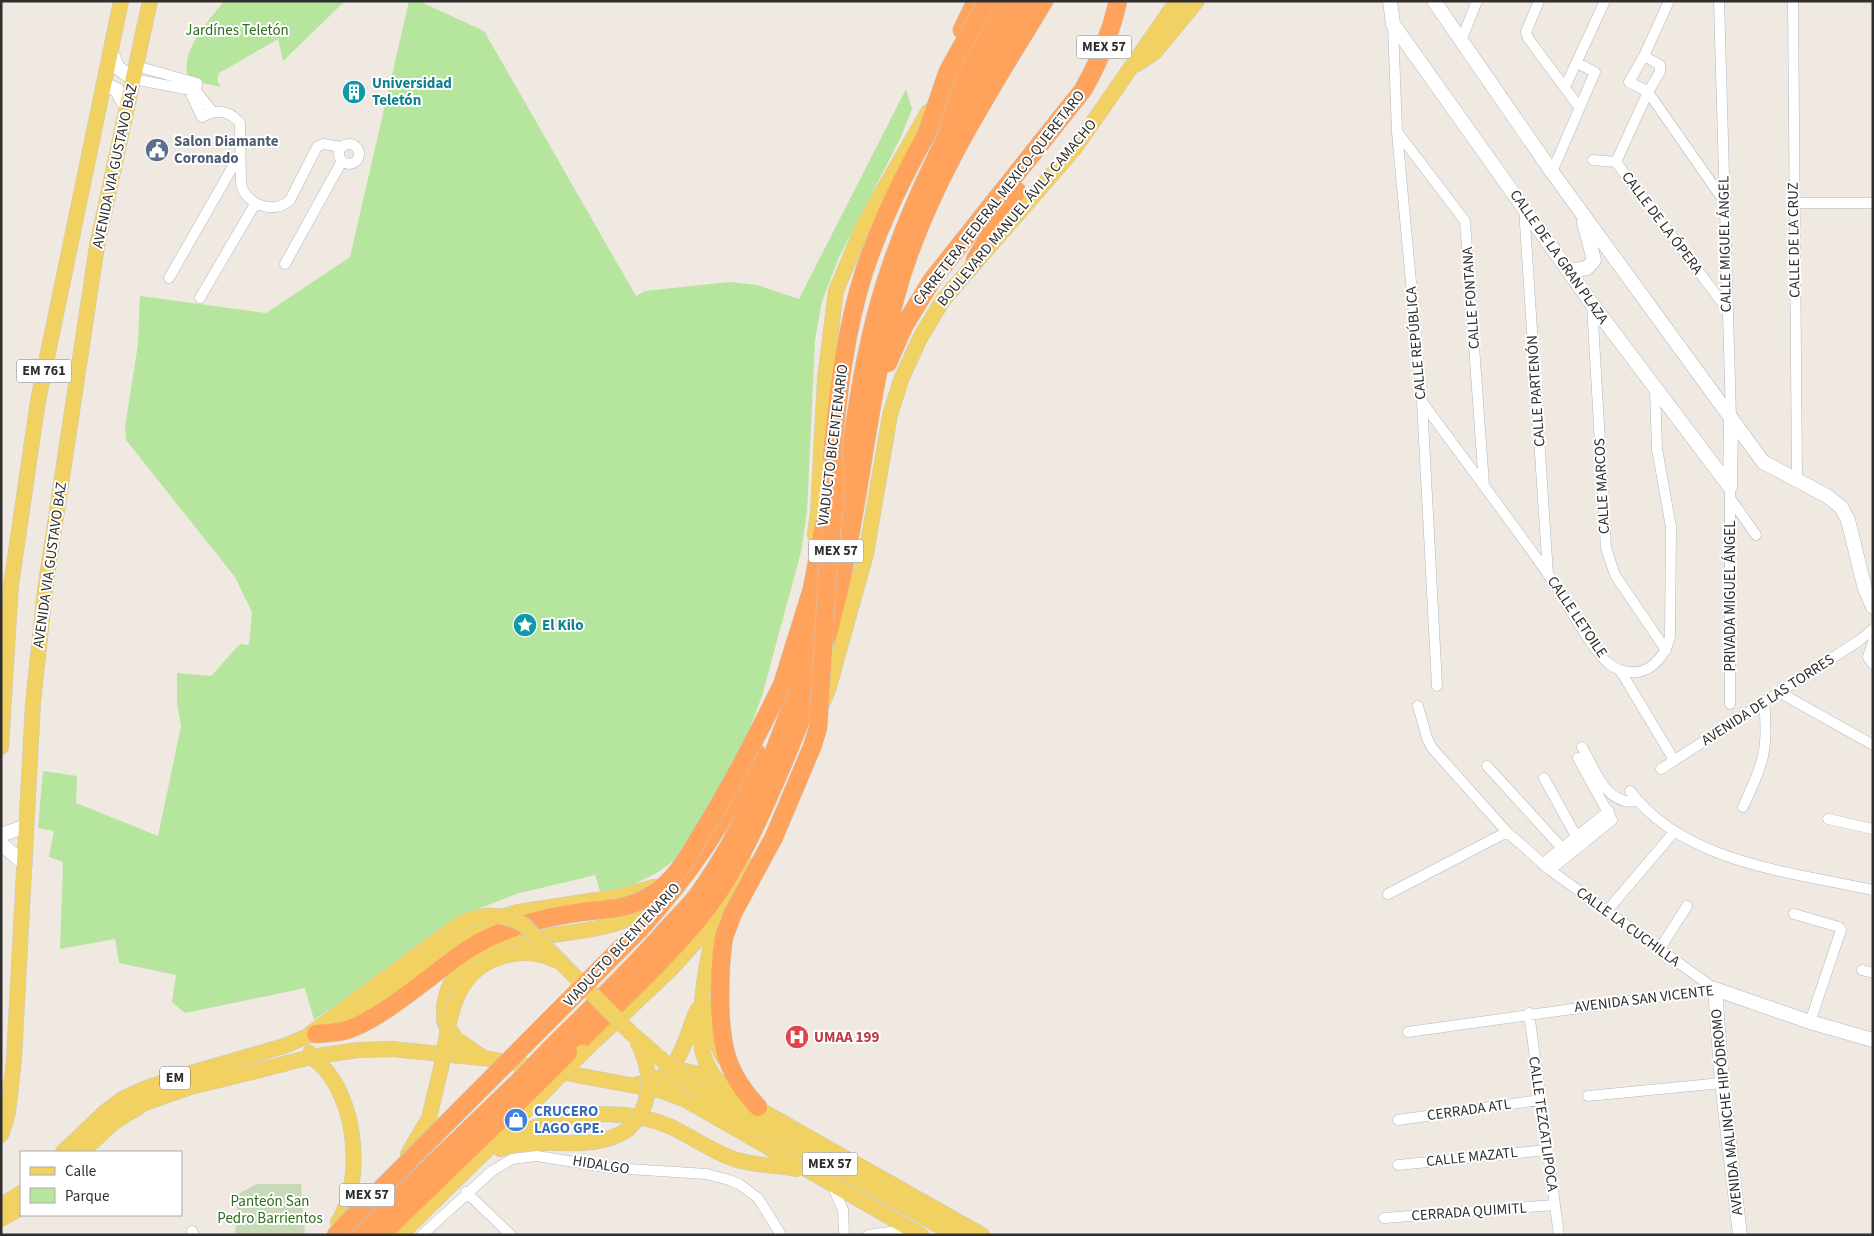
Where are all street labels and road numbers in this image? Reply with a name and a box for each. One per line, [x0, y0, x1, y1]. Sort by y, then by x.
road number: MEX 57 [1076, 36, 1132, 58]
street label: AVENIDA VIA GUSTAVO BAZ [87, 82, 143, 250]
street label: CARRETERA FEDERAL MEXICO-QUERETARO [908, 86, 1090, 310]
street label: BOULEVARD MANUEL ÁVILA CAMACHO [932, 115, 1102, 311]
street label: CALLE DE LA ÓPERA [1616, 167, 1708, 279]
street label: CALLE MIGUEL ÁNGEL [1713, 176, 1737, 312]
street label: CALLE DE LA CRUZ [1782, 182, 1806, 298]
street label: CALLE DE LA GRAN PLAZA [1505, 186, 1614, 329]
street label: CALLE FONTANA [1457, 245, 1485, 350]
street label: CALLE REPÚBLICA [1401, 285, 1431, 400]
street label: CALLE PARTENÓN [1522, 335, 1550, 447]
road number: EM 761 [17, 360, 72, 382]
street label: VIADUCTO BICENTENARIO [813, 363, 853, 527]
street label: CALLE MARCOS [1589, 438, 1615, 534]
street label: AVENIDA VIA GUSTAVO BAZ [28, 481, 72, 649]
street label: PRIVADA MIGUEL ÁNGEL [1720, 520, 1741, 672]
road number: MEX 57 [808, 540, 864, 562]
street label: CALLE LETOILE [1542, 572, 1612, 662]
street label: AVENIDA DE LAS TORRES [1697, 649, 1839, 751]
street label: VIADUCTO BICENTENARIO [559, 878, 685, 1012]
street label: CALLE LA CUCHILLA [1572, 882, 1685, 972]
street label: AVENIDA SAN VICENTE [1573, 980, 1715, 1018]
street label: AVENIDA MALINCHE HIPÓDROMO [1706, 1008, 1748, 1216]
street label: CALLE TEZCATLIPOCA [1523, 1055, 1563, 1194]
road number: EM [160, 1066, 190, 1090]
street label: CERRADA ATL [1426, 1094, 1512, 1126]
street label: CALLE MAZATL [1425, 1142, 1519, 1172]
street label: HIDALGO [571, 1150, 631, 1180]
road number: MEX 57 [802, 1152, 858, 1176]
road number: MEX 57 [340, 1184, 394, 1206]
street label: CERRADA QUIMITL [1411, 1197, 1527, 1227]

